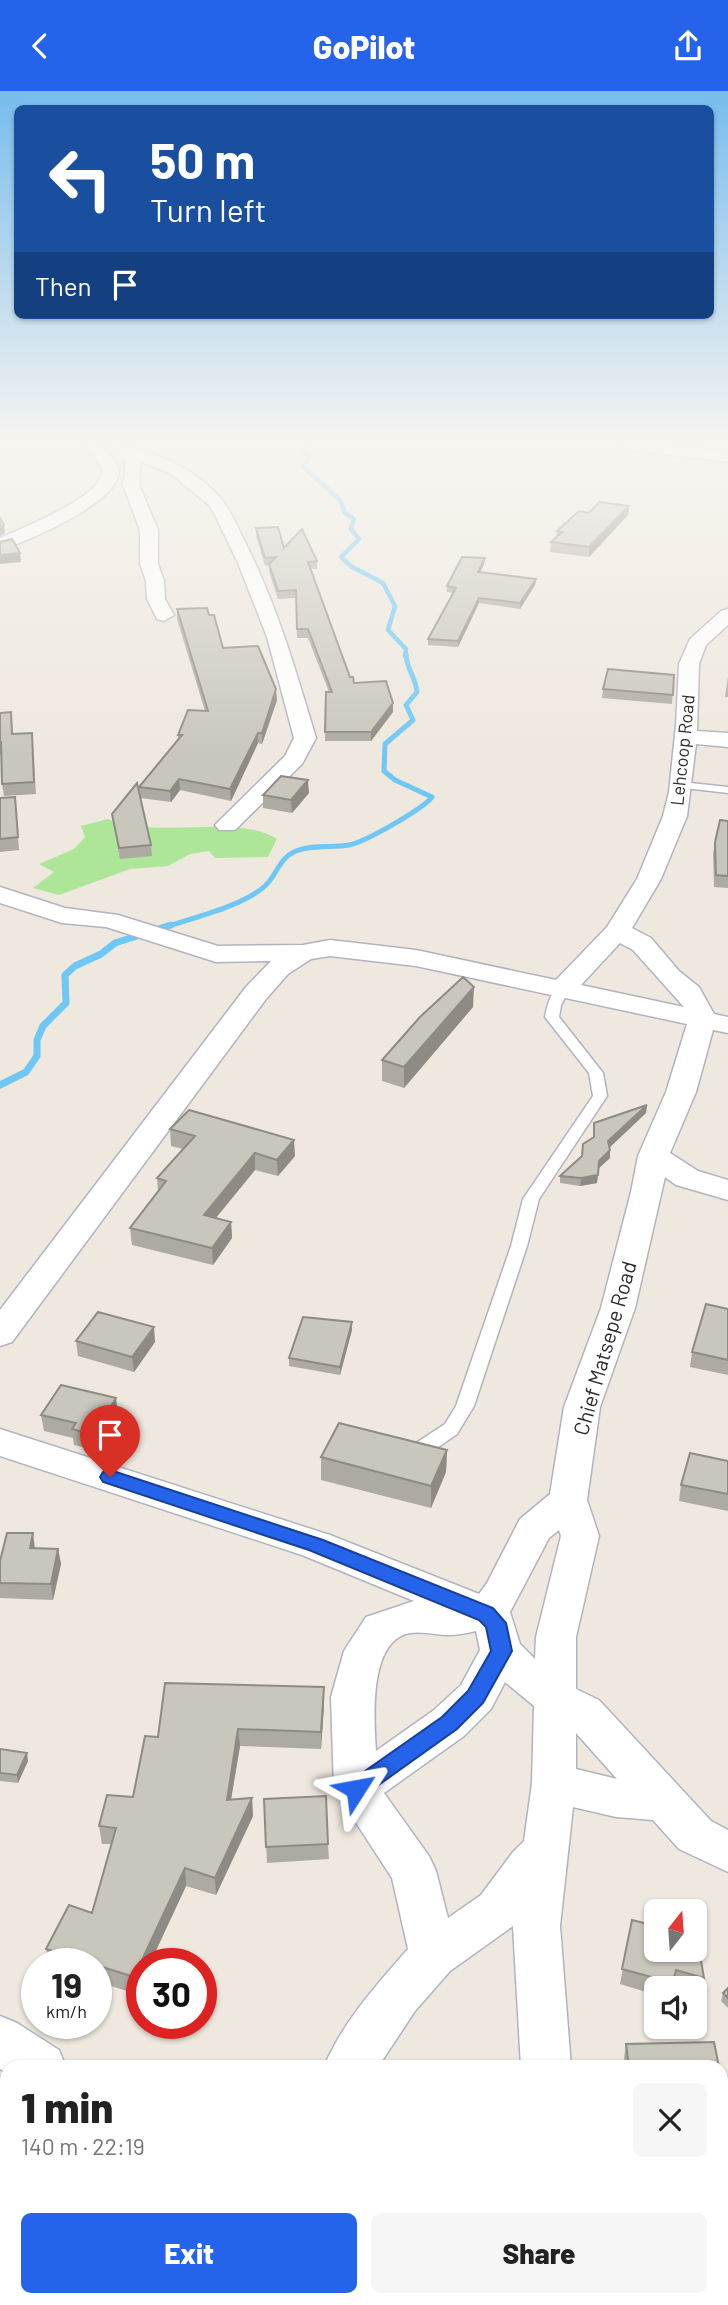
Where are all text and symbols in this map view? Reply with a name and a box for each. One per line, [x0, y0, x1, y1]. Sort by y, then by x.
icon: back [21, 27, 59, 65]
text: GoPilot [313, 27, 415, 65]
icon: share [669, 27, 707, 65]
text: 50 m [150, 130, 255, 189]
icon: left [35, 133, 126, 224]
text: Turn left [150, 190, 267, 228]
icon: arrive [106, 266, 144, 304]
text: Then [35, 270, 92, 301]
street label: Lehcoop Road [665, 693, 699, 807]
street label: Chief Matsepe Road [567, 1258, 641, 1438]
pin [80, 1405, 140, 1477]
icon: arrive [91, 1416, 129, 1454]
position arrow [319, 1752, 393, 1826]
north arrow [644, 1899, 707, 1962]
map controls [644, 1899, 707, 2039]
speed limit sign: 30 [126, 1948, 217, 2039]
text: 19 [51, 1963, 82, 2005]
button: sound [644, 1976, 707, 2039]
text: km/h [46, 2000, 87, 2022]
text: 1 min [21, 2081, 113, 2131]
button: close [633, 2083, 707, 2157]
text: 140 m · 22:19 [21, 2132, 145, 2160]
button: Exit [21, 2213, 357, 2293]
button: Share [371, 2213, 707, 2293]

